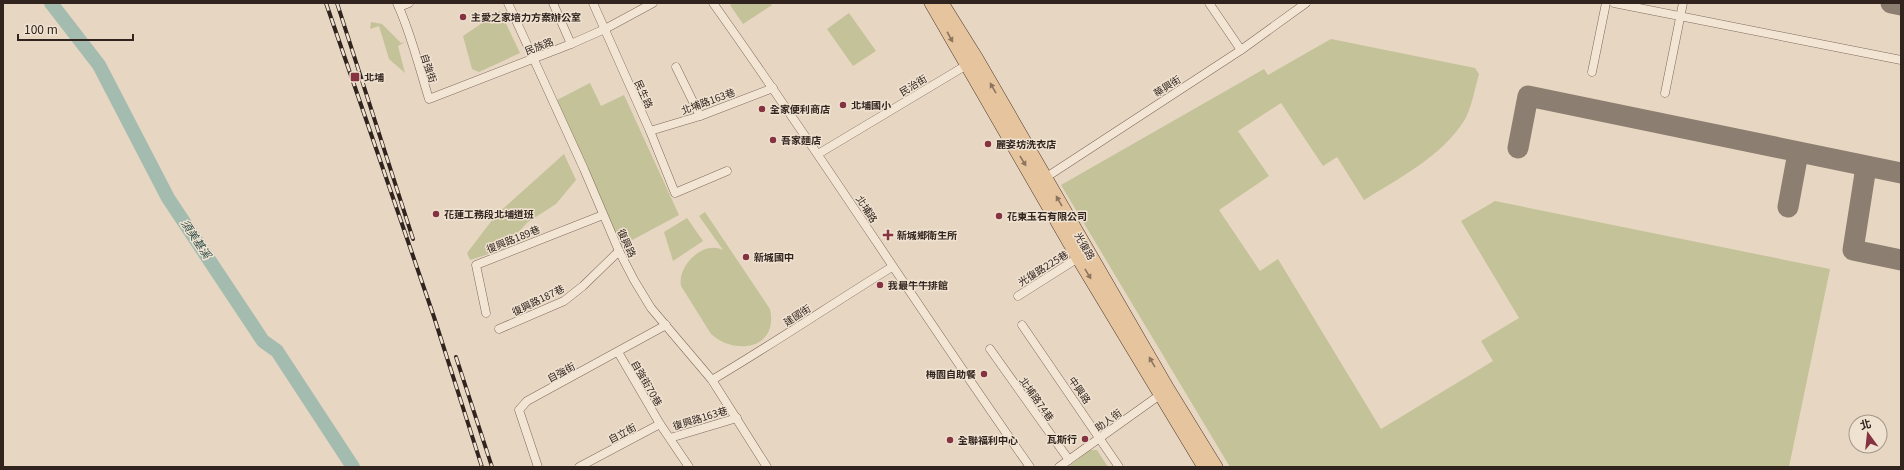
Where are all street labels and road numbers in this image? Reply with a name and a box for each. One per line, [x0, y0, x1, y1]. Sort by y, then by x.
street label: 民族路 [522, 33, 556, 58]
street label: 自強街 [418, 51, 441, 84]
street label: 民治街 [896, 70, 929, 99]
street label: 華興街 [1150, 71, 1183, 100]
street label: 民生路 [632, 77, 657, 111]
street label: 北埔路163巷 [679, 84, 737, 117]
street label: 北埔路 [853, 192, 882, 225]
street label: 復興路189巷 [484, 221, 542, 256]
street label: 復興路 [615, 226, 640, 260]
street label: 光復路 [1071, 229, 1099, 262]
street label: 光復路225巷 [1015, 246, 1071, 289]
street label: 復興路187巷 [509, 280, 567, 319]
street label: 建國街 [780, 300, 813, 329]
street label: 自強街70巷 [628, 357, 667, 409]
street label: 自強街 [544, 358, 578, 385]
street label: 北埔路74巷 [1017, 373, 1058, 424]
street label: 中興路 [1066, 373, 1095, 406]
street label: 復興路163巷 [671, 402, 729, 433]
street label: 助人街 [1091, 405, 1124, 434]
street label: 自立街 [605, 419, 639, 446]

